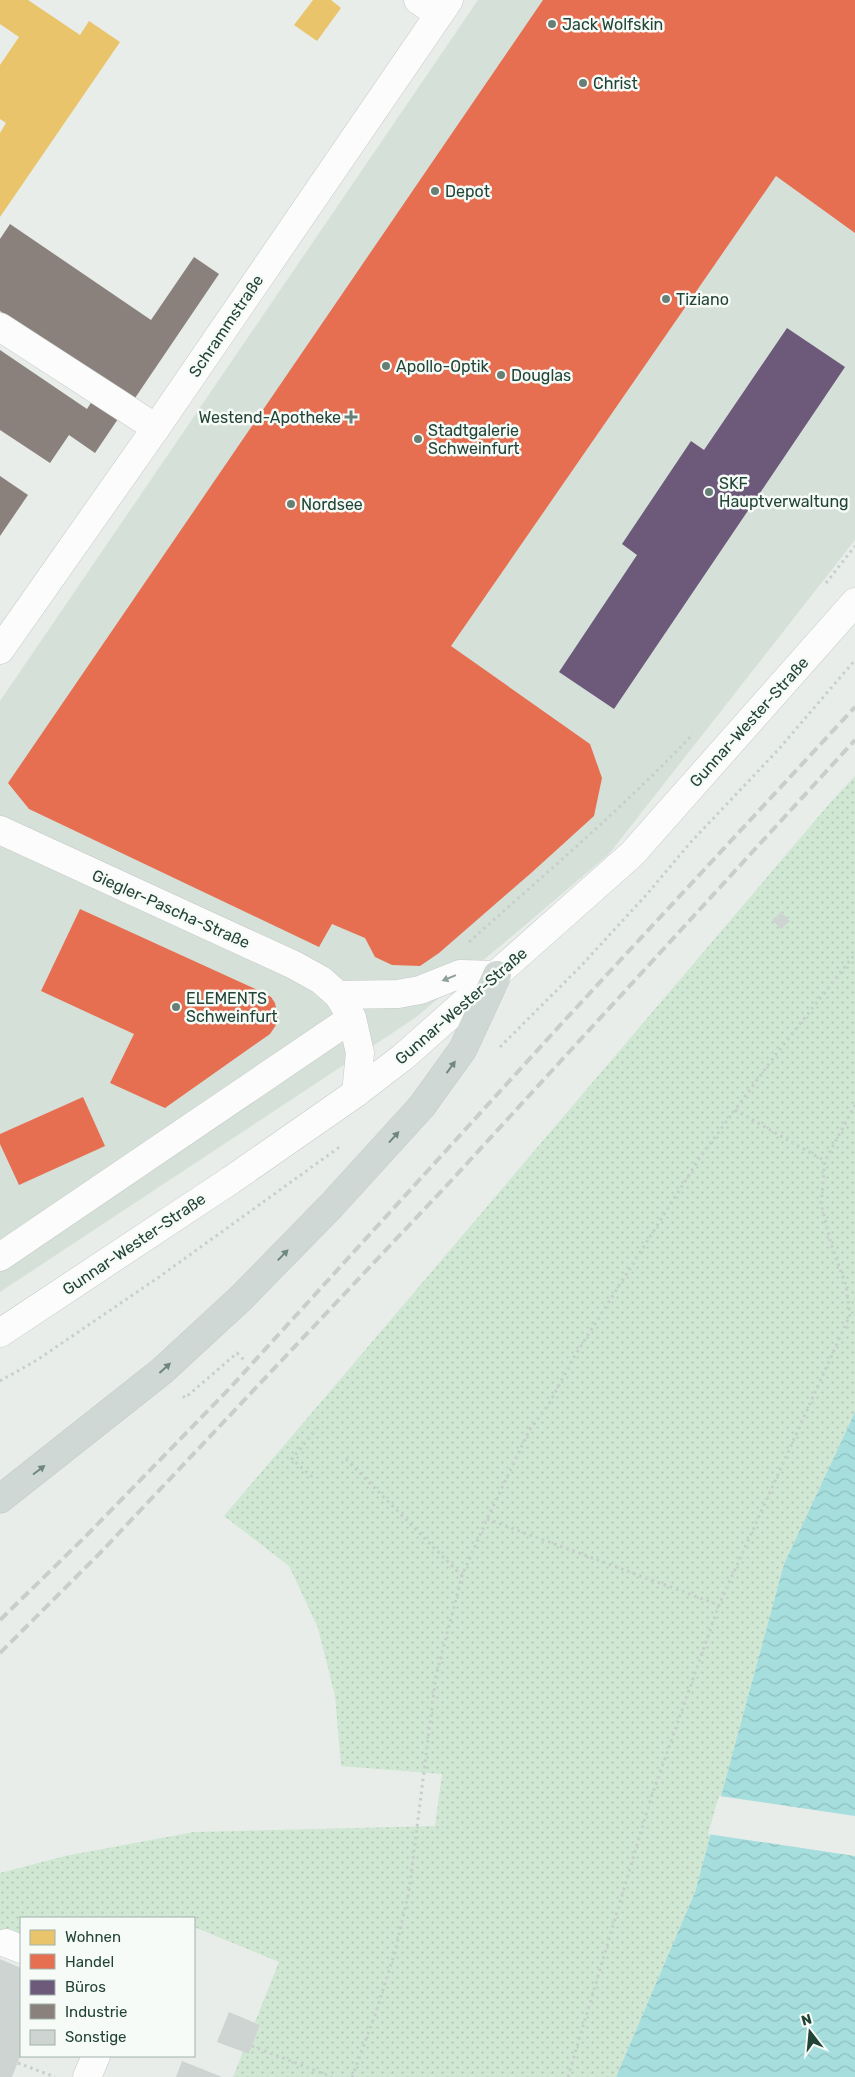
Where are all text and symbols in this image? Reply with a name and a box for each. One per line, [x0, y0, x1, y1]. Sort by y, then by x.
place label: Jack Wolfskin [562, 15, 663, 34]
marker: Jack Wolfskin [546, 18, 558, 30]
place label: Christ [593, 74, 638, 93]
marker: Christ [577, 77, 589, 89]
place label: Depot [445, 182, 490, 201]
marker: Depot [429, 185, 441, 197]
street label: Schrammstraße [185, 271, 267, 381]
place label: Tiziano [676, 290, 729, 309]
marker: Tiziano [660, 293, 672, 305]
place label: Apollo-Optik [396, 357, 490, 376]
marker: Apollo-Optik [380, 360, 392, 372]
place label: Douglas [511, 366, 571, 385]
marker: Douglas [495, 369, 507, 381]
place label: Westend-Apotheke [198, 408, 341, 427]
marker: Westend-Apotheke [345, 411, 357, 423]
place label: Stadtgalerie Schweinfurt [428, 421, 520, 458]
marker: Stadtgalerie Schweinfurt [412, 433, 424, 445]
place label: SKF Hauptverwaltung [719, 474, 849, 511]
marker: SKF Hauptverwaltung [703, 486, 715, 498]
place label: Nordsee [301, 495, 363, 514]
marker: Nordsee [285, 498, 297, 510]
street label: Gunnar-Wester-Straße [685, 653, 813, 791]
street label: Giegler-Pascha-Straße [89, 866, 253, 952]
street label: Gunnar-Wester-Straße [391, 943, 531, 1069]
one-way arrow [442, 975, 456, 983]
place label: ELEMENTS Schweinfurt [186, 989, 278, 1026]
marker: ELEMENTS Schweinfurt [170, 1001, 182, 1013]
one-way arrow [445, 1061, 456, 1074]
one-way arrow [388, 1131, 400, 1143]
street label: Gunnar-Wester-Straße [59, 1189, 209, 1299]
one-way arrow [277, 1250, 289, 1262]
one-way arrow [159, 1362, 171, 1374]
one-way arrow [32, 1464, 45, 1475]
legend [20, 1917, 195, 2057]
text: Wohnen [65, 1928, 121, 1946]
text: Handel [65, 1953, 114, 1971]
text: Büros [65, 1978, 106, 1996]
text: Industrie [65, 2003, 127, 2021]
north arrow [785, 2007, 835, 2057]
text: N [799, 2010, 814, 2030]
text: Sonstige [65, 2028, 127, 2046]

